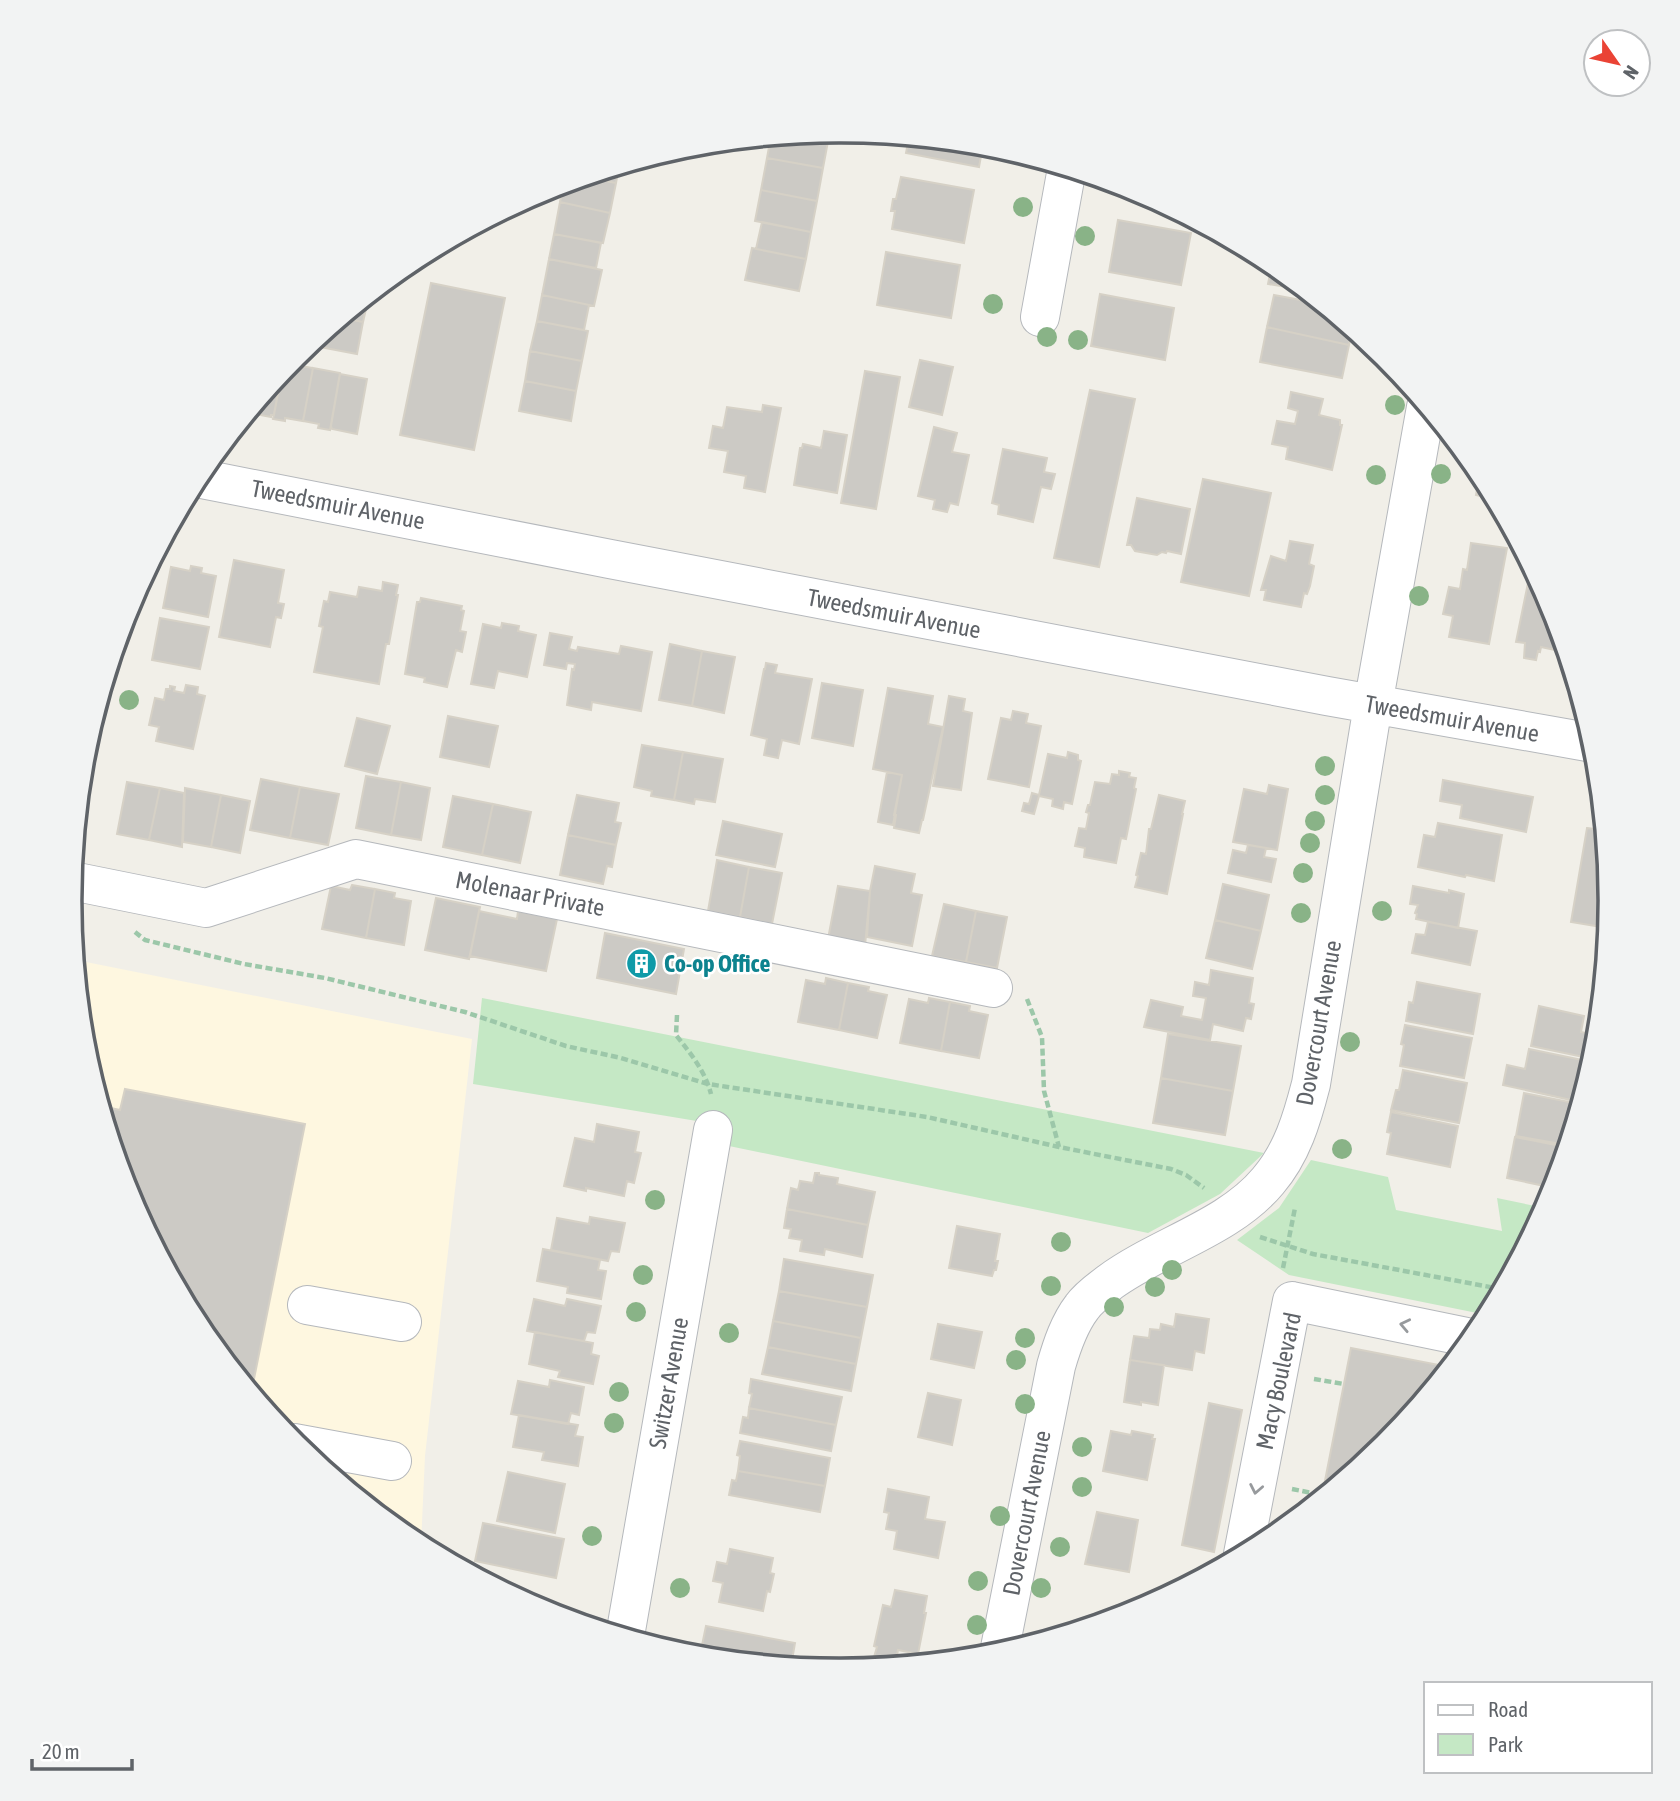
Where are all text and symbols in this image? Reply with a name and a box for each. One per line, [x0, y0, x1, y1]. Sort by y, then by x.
north arrow [1582, 28, 1652, 98]
text: N [1619, 62, 1643, 83]
street label: Tweedsmuir Avenue [249, 474, 427, 535]
street label: Tweedsmuir Avenue [805, 583, 983, 644]
street label: Tweedsmuir Avenue [1363, 690, 1541, 747]
street label: Molenaar Private [453, 866, 607, 921]
street label: Dovercourt Avenue [1291, 938, 1346, 1108]
building icon: Co-op Office [624, 947, 658, 981]
place label: Co-op Office [664, 950, 770, 977]
street label: Macy Boulevard [1251, 1310, 1306, 1452]
street label: Switzer Avenue [644, 1315, 693, 1451]
one-way arrow [1399, 1318, 1411, 1333]
street label: Dovercourt Avenue [997, 1428, 1056, 1598]
one-way arrow [1250, 1483, 1265, 1495]
legend [1424, 1682, 1652, 1773]
text: Road [1488, 1697, 1528, 1721]
scale bar [32, 1728, 131, 1772]
text: Park [1488, 1732, 1523, 1756]
text: 20 m [42, 1739, 80, 1763]

